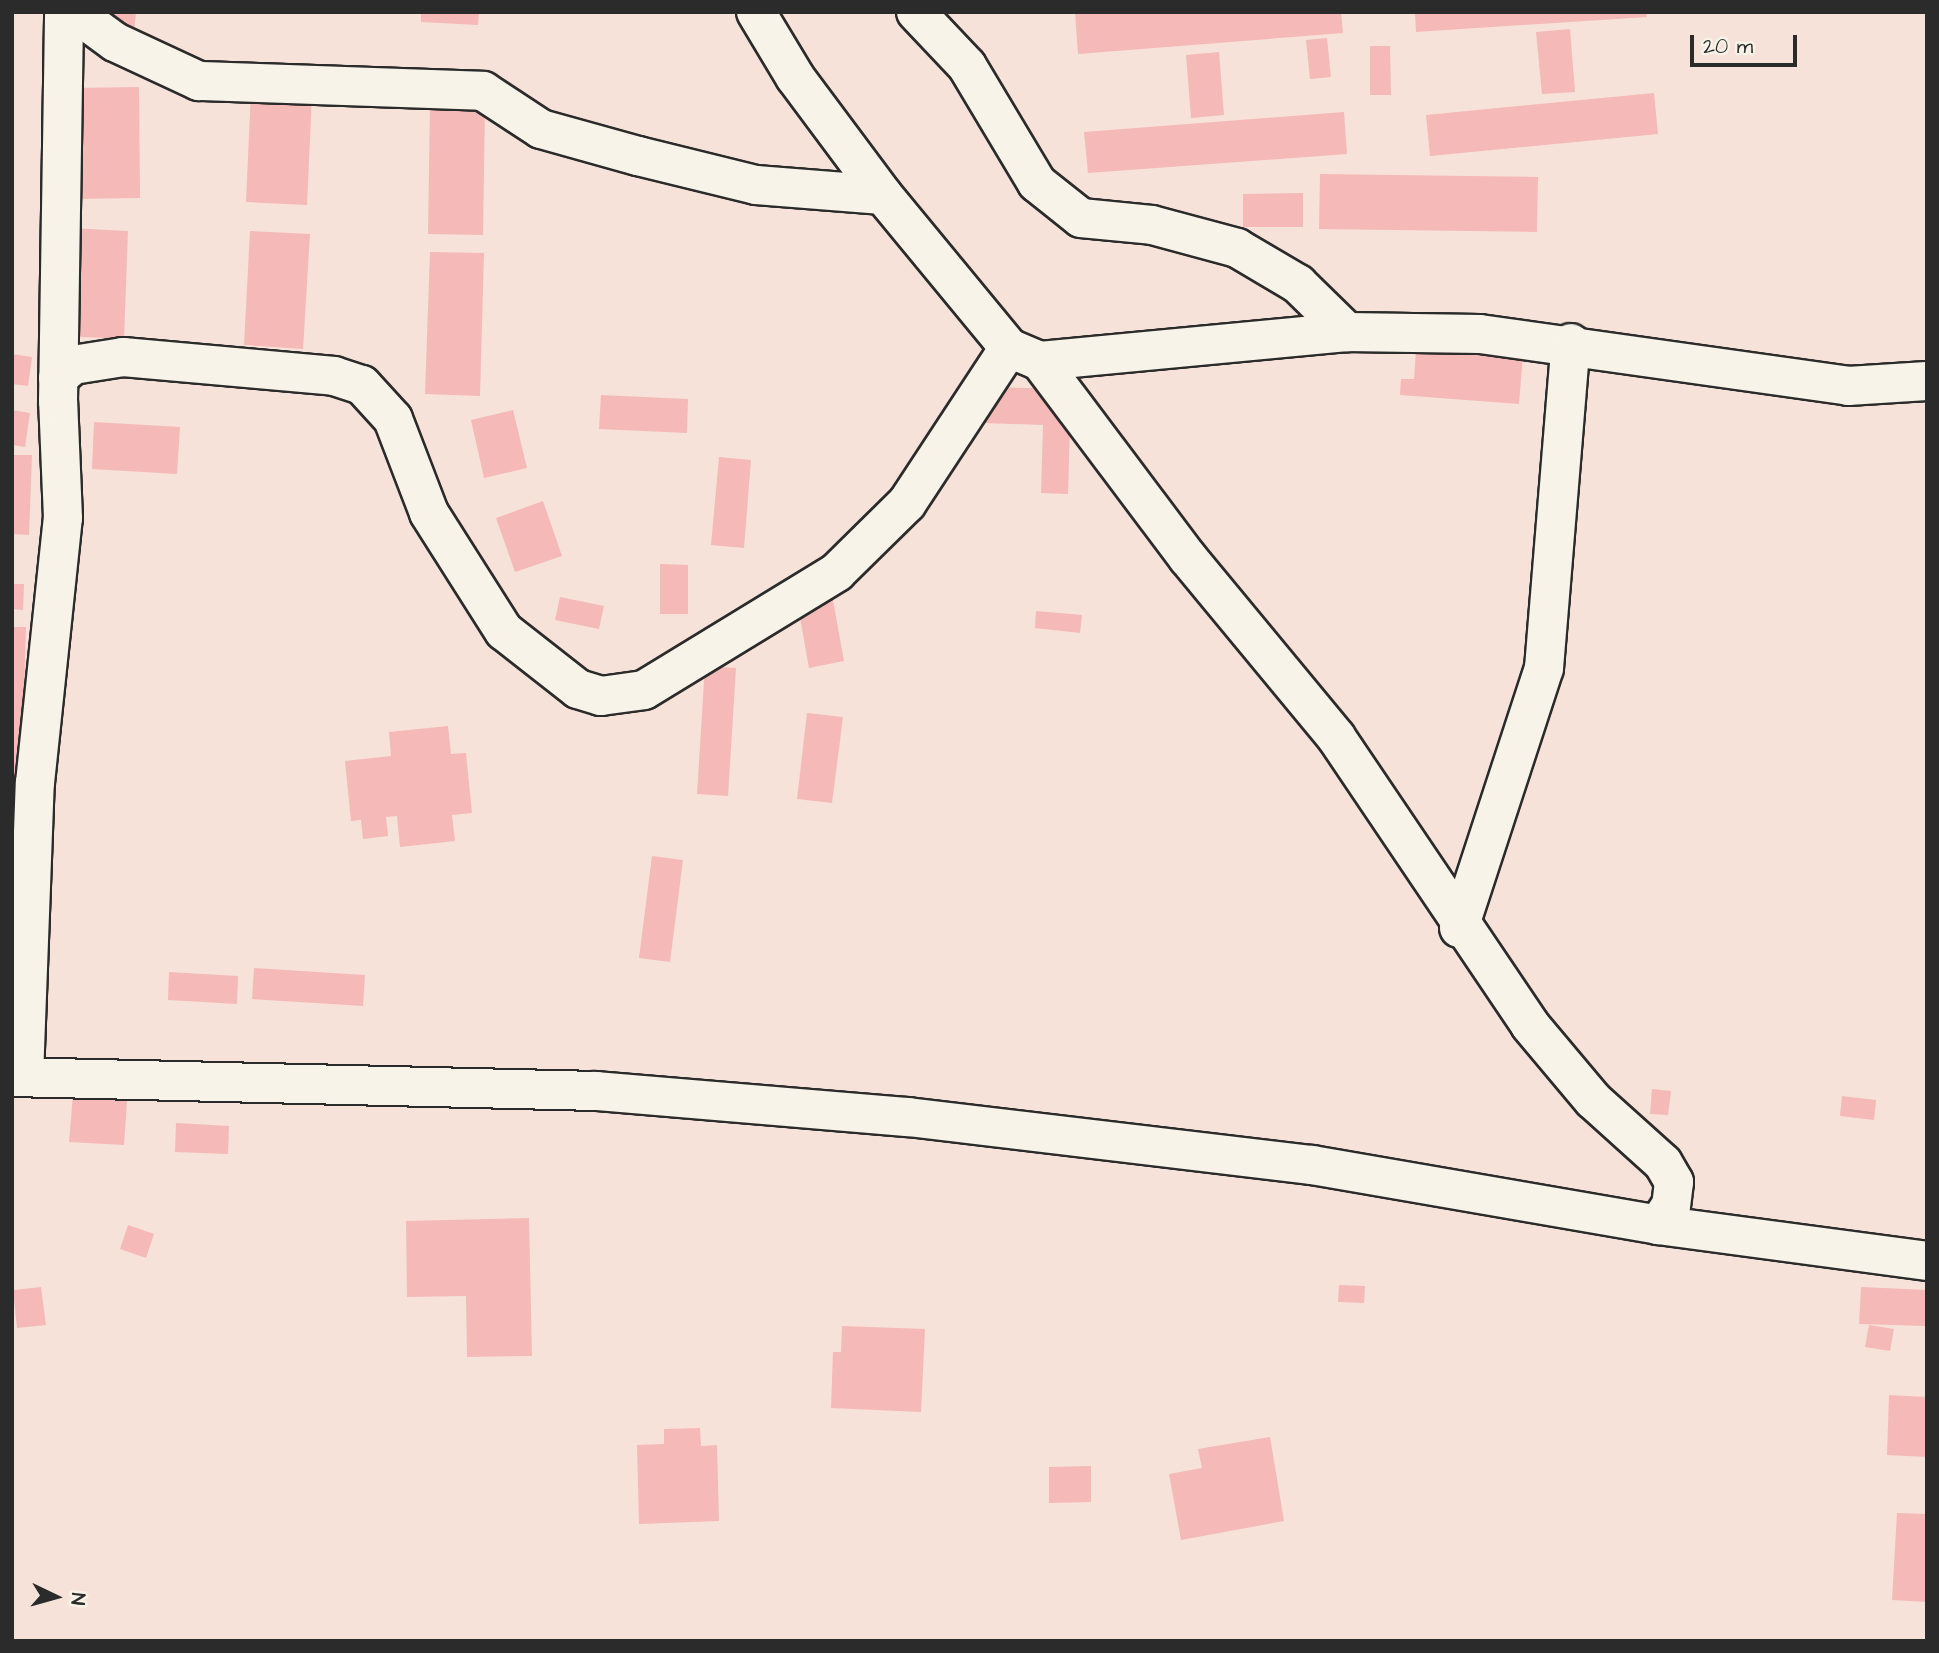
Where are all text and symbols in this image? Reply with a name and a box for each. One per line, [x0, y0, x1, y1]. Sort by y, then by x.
scale bar [1694, 21, 1801, 65]
text: 20 m [1703, 32, 1753, 61]
north arrow [21, 1562, 91, 1632]
text: N [63, 1592, 91, 1606]

